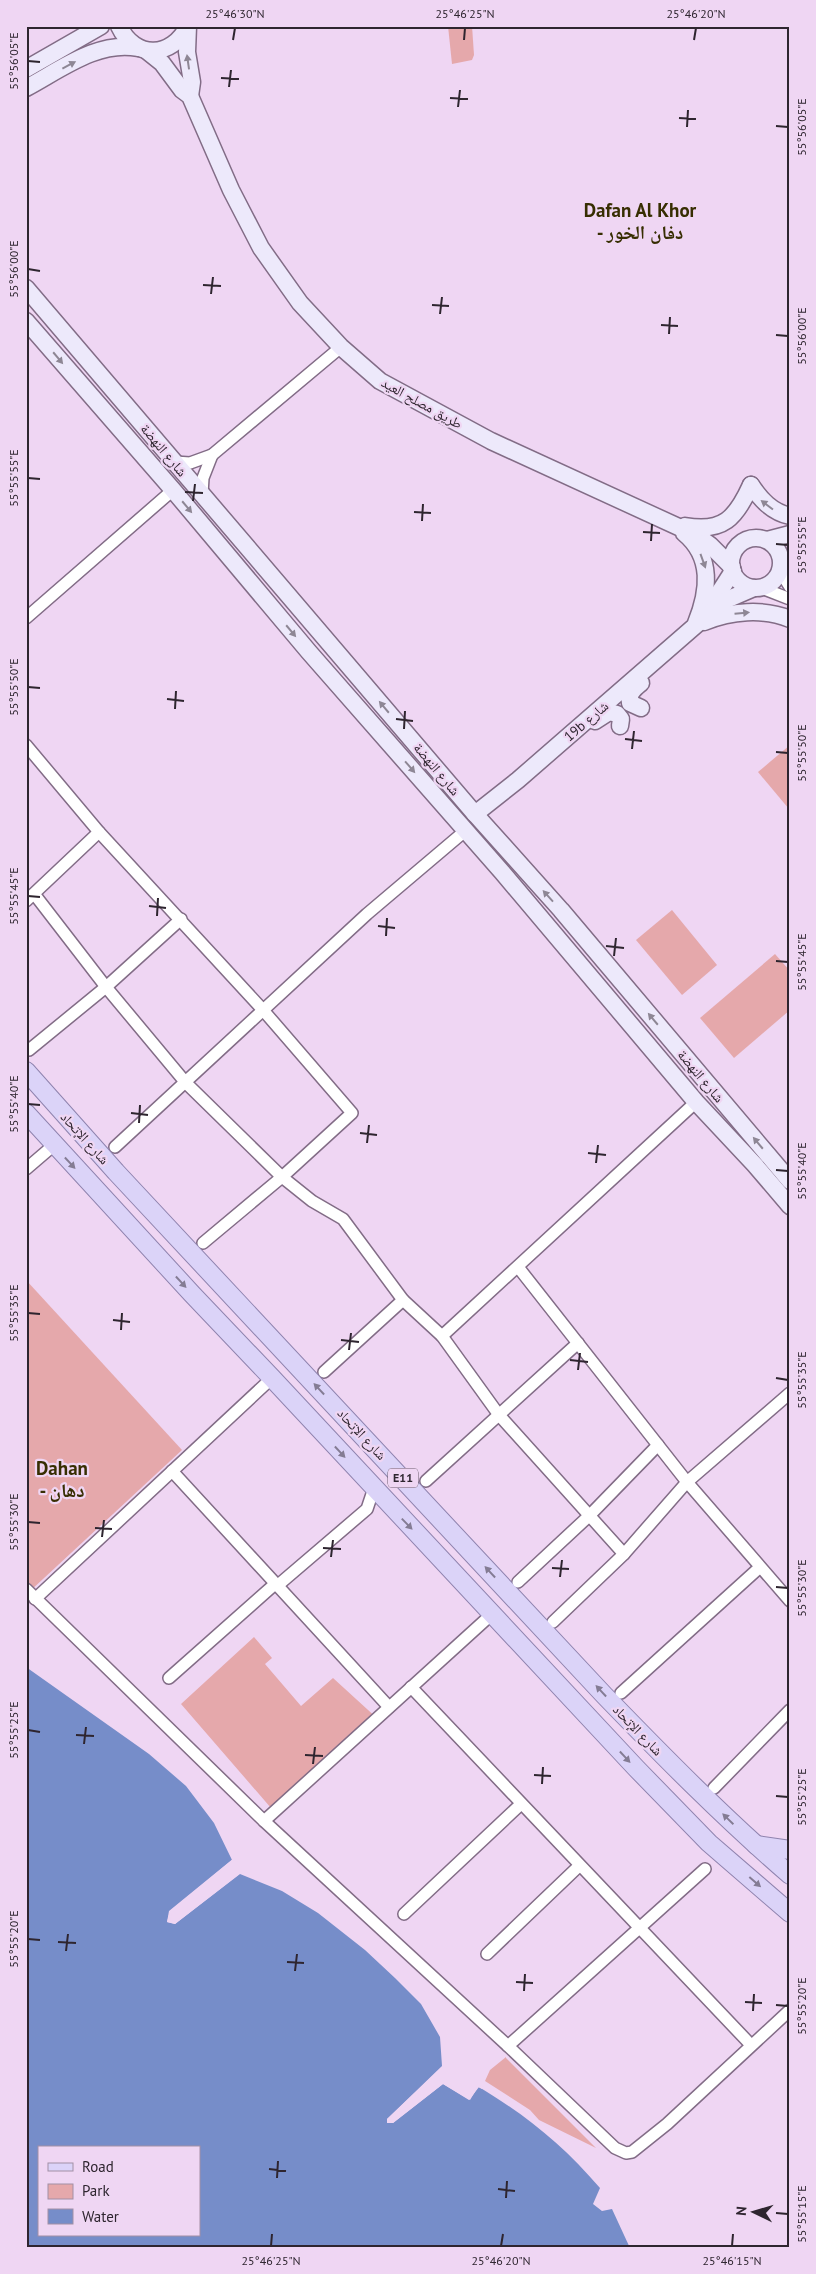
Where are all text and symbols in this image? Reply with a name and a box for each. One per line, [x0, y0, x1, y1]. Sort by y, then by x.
text: 25°46'30"N [205, 6, 265, 21]
text: 25°46'25"N [435, 6, 495, 21]
text: 25°46'20"N [666, 6, 726, 21]
text: 55°56'05"E [6, 32, 21, 90]
one-way arrow [184, 53, 192, 69]
one-way arrow [62, 61, 77, 69]
text: 55°56'05"E [794, 98, 809, 156]
district label: Dafan Al Khor - دفان الخور [584, 198, 697, 244]
text: 55°56'00"E [6, 240, 21, 298]
text: 55°56'00"E [794, 307, 809, 365]
one-way arrow [52, 351, 63, 364]
street label: طريق مصلح العيد [378, 373, 466, 434]
street label: شارع النهضة [136, 420, 191, 481]
text: 55°55'55"E [6, 449, 21, 507]
one-way arrow [182, 500, 193, 513]
one-way arrow [760, 500, 774, 510]
text: 55°55'55"E [794, 516, 809, 574]
one-way arrow [699, 554, 707, 569]
one-way arrow [734, 609, 750, 617]
one-way arrow [286, 625, 297, 638]
text: 55°55'50"E [6, 658, 21, 716]
street label: 19b شارع [560, 697, 613, 746]
one-way arrow [379, 700, 390, 713]
text: 55°55'50"E [794, 724, 809, 782]
street label: شارع النهضة [409, 739, 464, 800]
one-way arrow [404, 761, 415, 774]
text: 55°55'45"E [6, 867, 21, 925]
one-way arrow [542, 890, 554, 902]
text: 55°55'45"E [794, 933, 809, 991]
one-way arrow [648, 1013, 659, 1026]
street label: شارع النهضة [673, 1046, 728, 1107]
text: 55°55'40"E [6, 1075, 21, 1133]
street label: شارع الإتحاد [56, 1108, 113, 1169]
one-way arrow [753, 1137, 764, 1150]
text: 55°55'40"E [794, 1142, 809, 1200]
one-way arrow [64, 1157, 76, 1169]
one-way arrow [175, 1276, 187, 1288]
text: 55°55'35"E [6, 1284, 21, 1342]
text: 55°55'35"E [794, 1351, 809, 1409]
one-way arrow [313, 1384, 325, 1396]
street label: شارع الإتحاد [333, 1404, 391, 1464]
one-way arrow [334, 1445, 346, 1457]
district label: Dahan - دهان [36, 1456, 88, 1502]
road number: E11 [388, 1469, 418, 1488]
text: 55°55'30"E [6, 1493, 21, 1551]
one-way arrow [401, 1517, 413, 1529]
text: 55°55'30"E [794, 1559, 809, 1617]
one-way arrow [484, 1567, 496, 1579]
one-way arrow [595, 1685, 607, 1697]
text: 55°55'25"E [6, 1701, 21, 1759]
street label: شارع الإتحاد [608, 1701, 667, 1760]
one-way arrow [619, 1751, 631, 1763]
text: 55°55'25"E [794, 1768, 809, 1826]
one-way arrow [722, 1813, 734, 1825]
one-way arrow [748, 1876, 760, 1888]
text: 55°55'20"E [6, 1910, 21, 1968]
text: 55°55'20"E [794, 1977, 809, 2035]
legend [38, 2146, 200, 2236]
text: Road [82, 2157, 114, 2176]
text: Park [82, 2181, 110, 2200]
text: 55°55'15"E [794, 2185, 809, 2243]
north arrow [728, 2186, 778, 2236]
text: N [732, 2205, 750, 2216]
text: Water [82, 2207, 119, 2226]
text: 25°46'25"N [241, 2253, 301, 2268]
text: 25°46'20"N [471, 2253, 531, 2268]
text: 25°46'15"N [702, 2253, 762, 2268]

